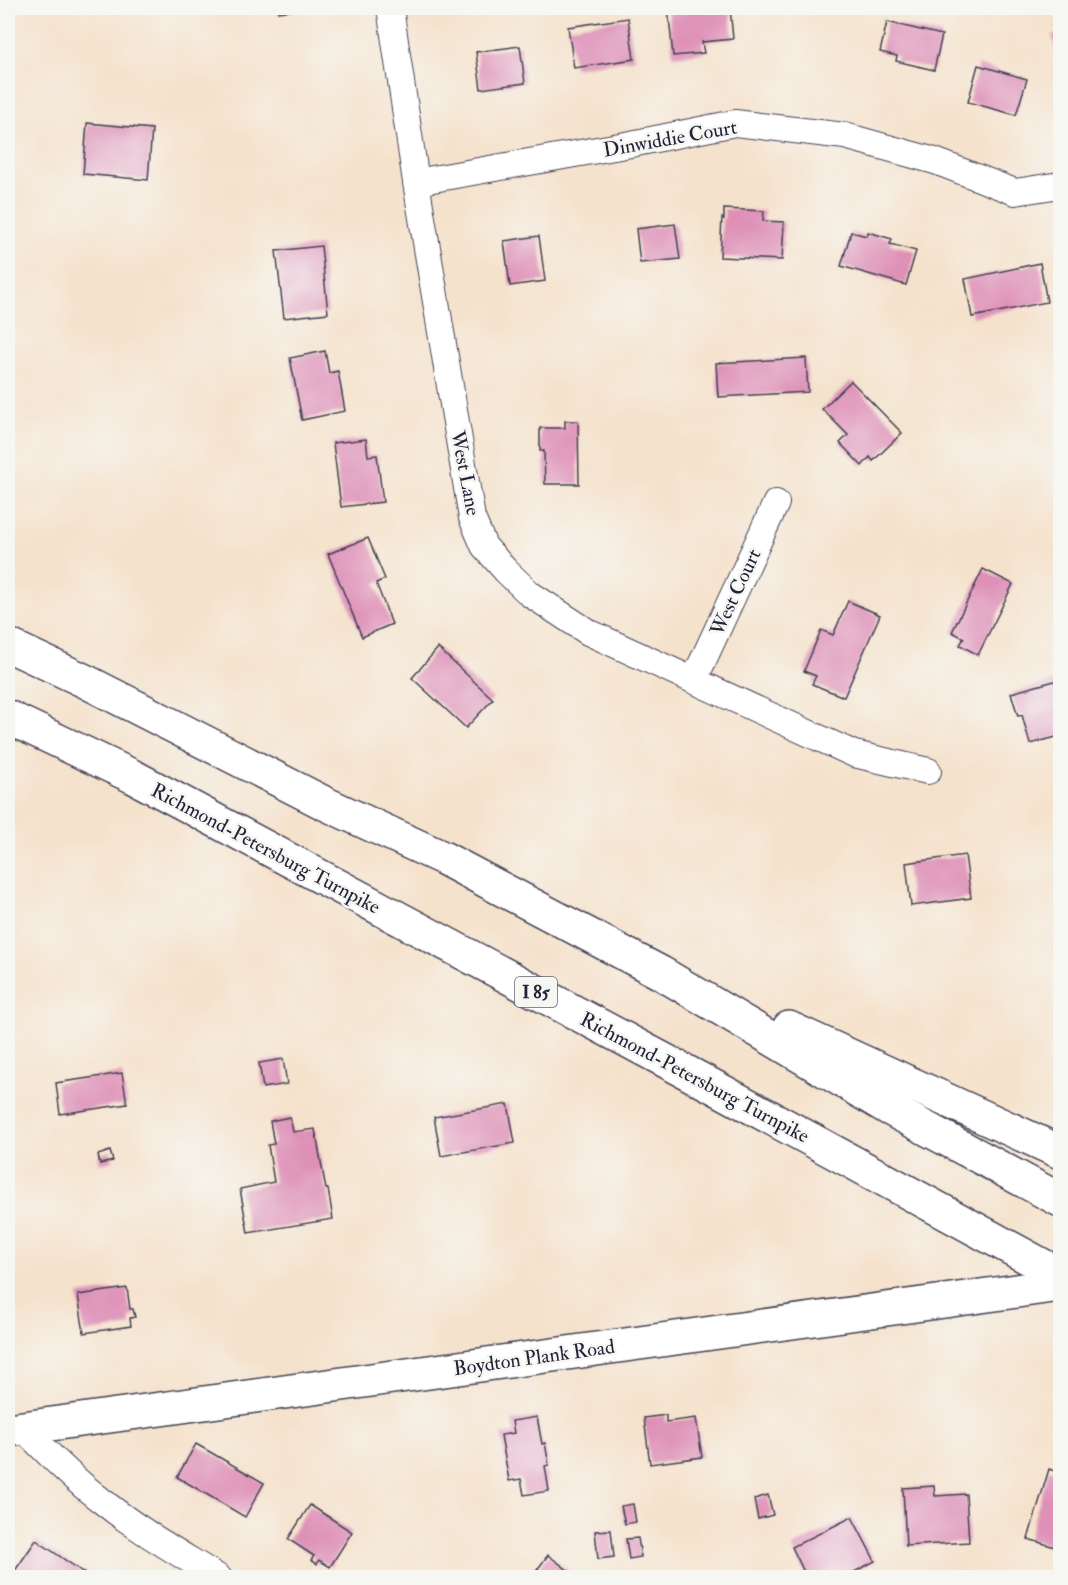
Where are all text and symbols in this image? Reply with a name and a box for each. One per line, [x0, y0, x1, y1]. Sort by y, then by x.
street label: Dinwiddie Court [601, 114, 739, 163]
street label: West Lane [445, 428, 486, 518]
street label: West Court [704, 544, 767, 641]
street label: Richmond-Petersburg Turnpike [147, 777, 385, 920]
road number: I 85 [515, 977, 557, 1007]
street label: Richmond-Petersburg Turnpike [576, 1006, 814, 1149]
street label: Boydton Plank Road [452, 1334, 616, 1381]

